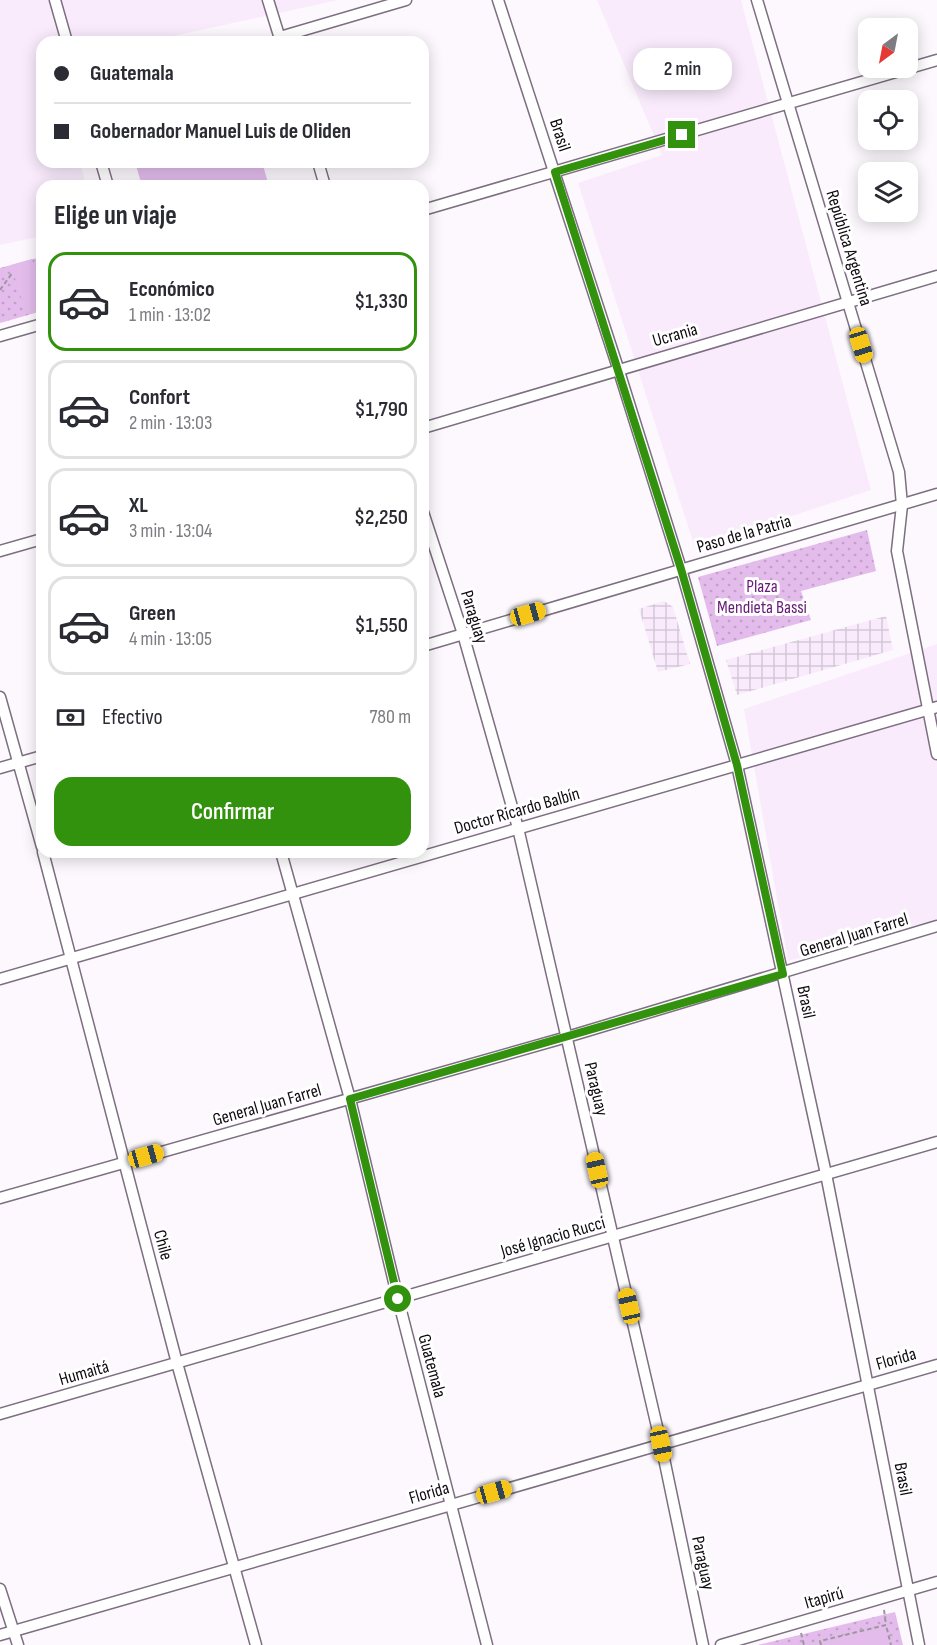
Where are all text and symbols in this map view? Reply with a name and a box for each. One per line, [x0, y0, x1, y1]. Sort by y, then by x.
north arrow [858, 18, 918, 78]
map controls [858, 18, 918, 222]
callout: 2 min [632, 48, 732, 90]
text: 2 min [664, 57, 701, 81]
text: Guatemala [90, 60, 174, 87]
button: locate [858, 90, 918, 150]
street label: Brasil [545, 116, 575, 154]
text: Gobernador Manuel Luis de Oliden [90, 118, 351, 145]
route end [668, 121, 695, 148]
button: layers [858, 162, 918, 222]
street label: República Argentina [821, 188, 877, 309]
text: Elige un viaje [54, 200, 177, 232]
icon: car [57, 275, 111, 329]
text: Económico [129, 276, 215, 303]
text: $1,330 [354, 288, 408, 315]
text: 1 min · 13:02 [129, 303, 211, 327]
street label: Ucrania [650, 319, 700, 351]
car [847, 325, 875, 365]
icon: car [57, 383, 111, 437]
text: Confort [129, 384, 190, 411]
text: $1,790 [355, 396, 408, 423]
text: 2 min · 13:03 [129, 411, 212, 435]
icon: car [57, 491, 111, 545]
text: XL [129, 492, 148, 519]
text: $2,250 [354, 504, 408, 531]
street label: Paso de la Patria [694, 511, 794, 557]
text: 3 min · 13:04 [129, 519, 212, 543]
park label: Plaza Mendieta Bassi [717, 576, 807, 618]
street label: Paraguay [456, 588, 492, 646]
icon: car [57, 599, 111, 653]
text: Green [129, 600, 176, 627]
car [508, 600, 548, 628]
text: $1,550 [355, 612, 408, 639]
text: 4 min · 13:05 [129, 627, 212, 651]
icon: cash [54, 701, 87, 734]
text: Efectivo [102, 704, 163, 731]
text: 780 m [369, 705, 411, 729]
button: Confirmar [54, 777, 411, 846]
street label: Doctor Ricardo Balbín [452, 783, 582, 839]
street label: General Juan Farrel [797, 909, 911, 961]
street label: Brasil [792, 984, 820, 1020]
street label: Paraguay [580, 1060, 612, 1118]
street label: General Juan Farrel [210, 1079, 324, 1131]
car [126, 1142, 166, 1170]
car [584, 1150, 610, 1190]
street label: José Ignacio Rucci [497, 1212, 608, 1262]
street label: Chile [149, 1228, 177, 1262]
route start [384, 1285, 411, 1312]
car [616, 1286, 642, 1326]
street label: Guatemala [413, 1332, 451, 1400]
street label: Florida [874, 1343, 918, 1375]
street label: Humaitá [57, 1356, 111, 1390]
car [648, 1425, 674, 1463]
street label: Brasil [890, 1461, 916, 1497]
street label: Florida [407, 1477, 451, 1509]
car [474, 1478, 514, 1506]
street label: Paraguay [687, 1534, 719, 1592]
street label: Itapirú [802, 1582, 846, 1614]

